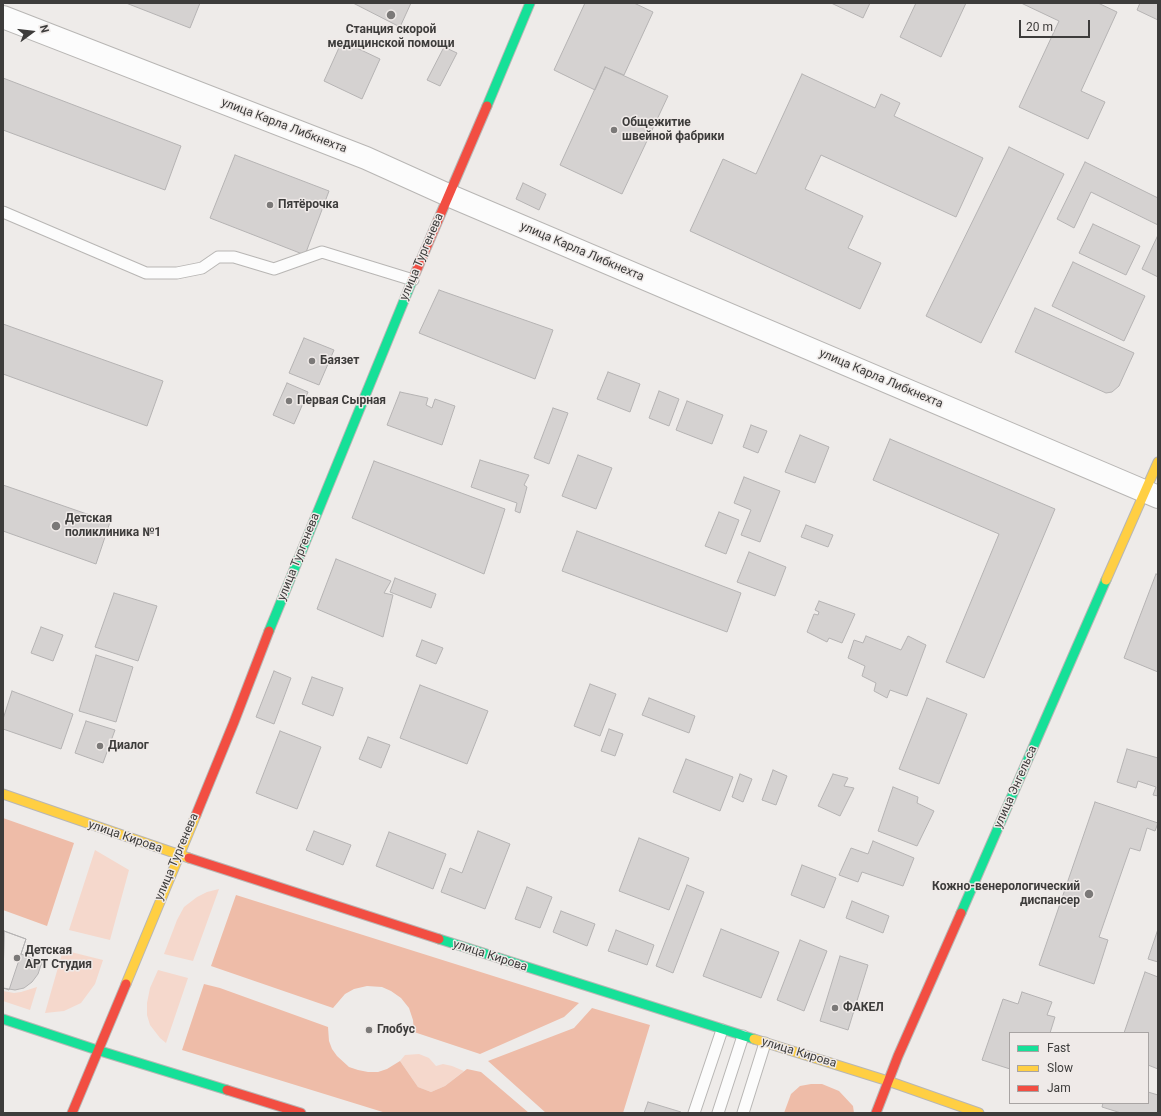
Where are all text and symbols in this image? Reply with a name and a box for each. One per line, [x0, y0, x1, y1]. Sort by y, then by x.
marker: Станция скорой медицинской помощи [385, 9, 397, 21]
north arrow [12, 12, 52, 52]
scale bar [1021, 12, 1092, 38]
text: 20 m [1026, 20, 1053, 34]
text: N [37, 23, 51, 34]
place label: Станция скорой медицинской помощи [327, 23, 455, 51]
street label: улица Карла Либкнехта [219, 95, 349, 157]
place label: Общежитие швейной фабрики [622, 116, 724, 144]
marker: Общежитие швейной фабрики [609, 125, 619, 135]
place label: Пятёрочка [278, 198, 339, 212]
marker: Пятёрочка [265, 200, 275, 210]
street label: улица Тургенева [397, 211, 447, 303]
street label: улица Карла Либкнехта [518, 219, 646, 285]
street label: улица Карла Либкнехта [817, 346, 945, 412]
place label: Баязет [320, 354, 359, 368]
marker: Баязет [307, 356, 317, 366]
place label: Первая Сырная [297, 394, 386, 408]
marker: Первая Сырная [284, 396, 294, 406]
street label: улица Тургенева [275, 511, 323, 603]
place label: Детская поликлиника №1 [65, 512, 161, 540]
marker: Детская поликлиника №1 [50, 520, 62, 532]
place label: Диалог [108, 739, 149, 753]
marker: Диалог [95, 741, 105, 751]
street label: улица Энгельса [991, 744, 1041, 830]
street label: улица Тургенева [152, 811, 202, 903]
street label: улица Кирова [86, 818, 164, 856]
place label: Кожно-венерологический диспансер [932, 880, 1080, 908]
marker: Кожно-венерологический диспансер [1083, 888, 1095, 900]
street label: улица Кирова [451, 937, 529, 975]
place label: Детская АРТ Студия [25, 944, 92, 972]
marker: Детская АРТ Студия [12, 953, 22, 963]
place label: ФАКЕЛ [843, 1001, 884, 1015]
marker: ФАКЕЛ [830, 1003, 840, 1013]
place label: Глобус [377, 1023, 415, 1037]
marker: Глобус [364, 1025, 374, 1035]
legend [1009, 1032, 1149, 1104]
street label: улица Кирова [760, 1035, 838, 1071]
text: Fast [1047, 1041, 1070, 1055]
text: Slow [1047, 1061, 1073, 1075]
text: Jam [1047, 1081, 1071, 1095]

